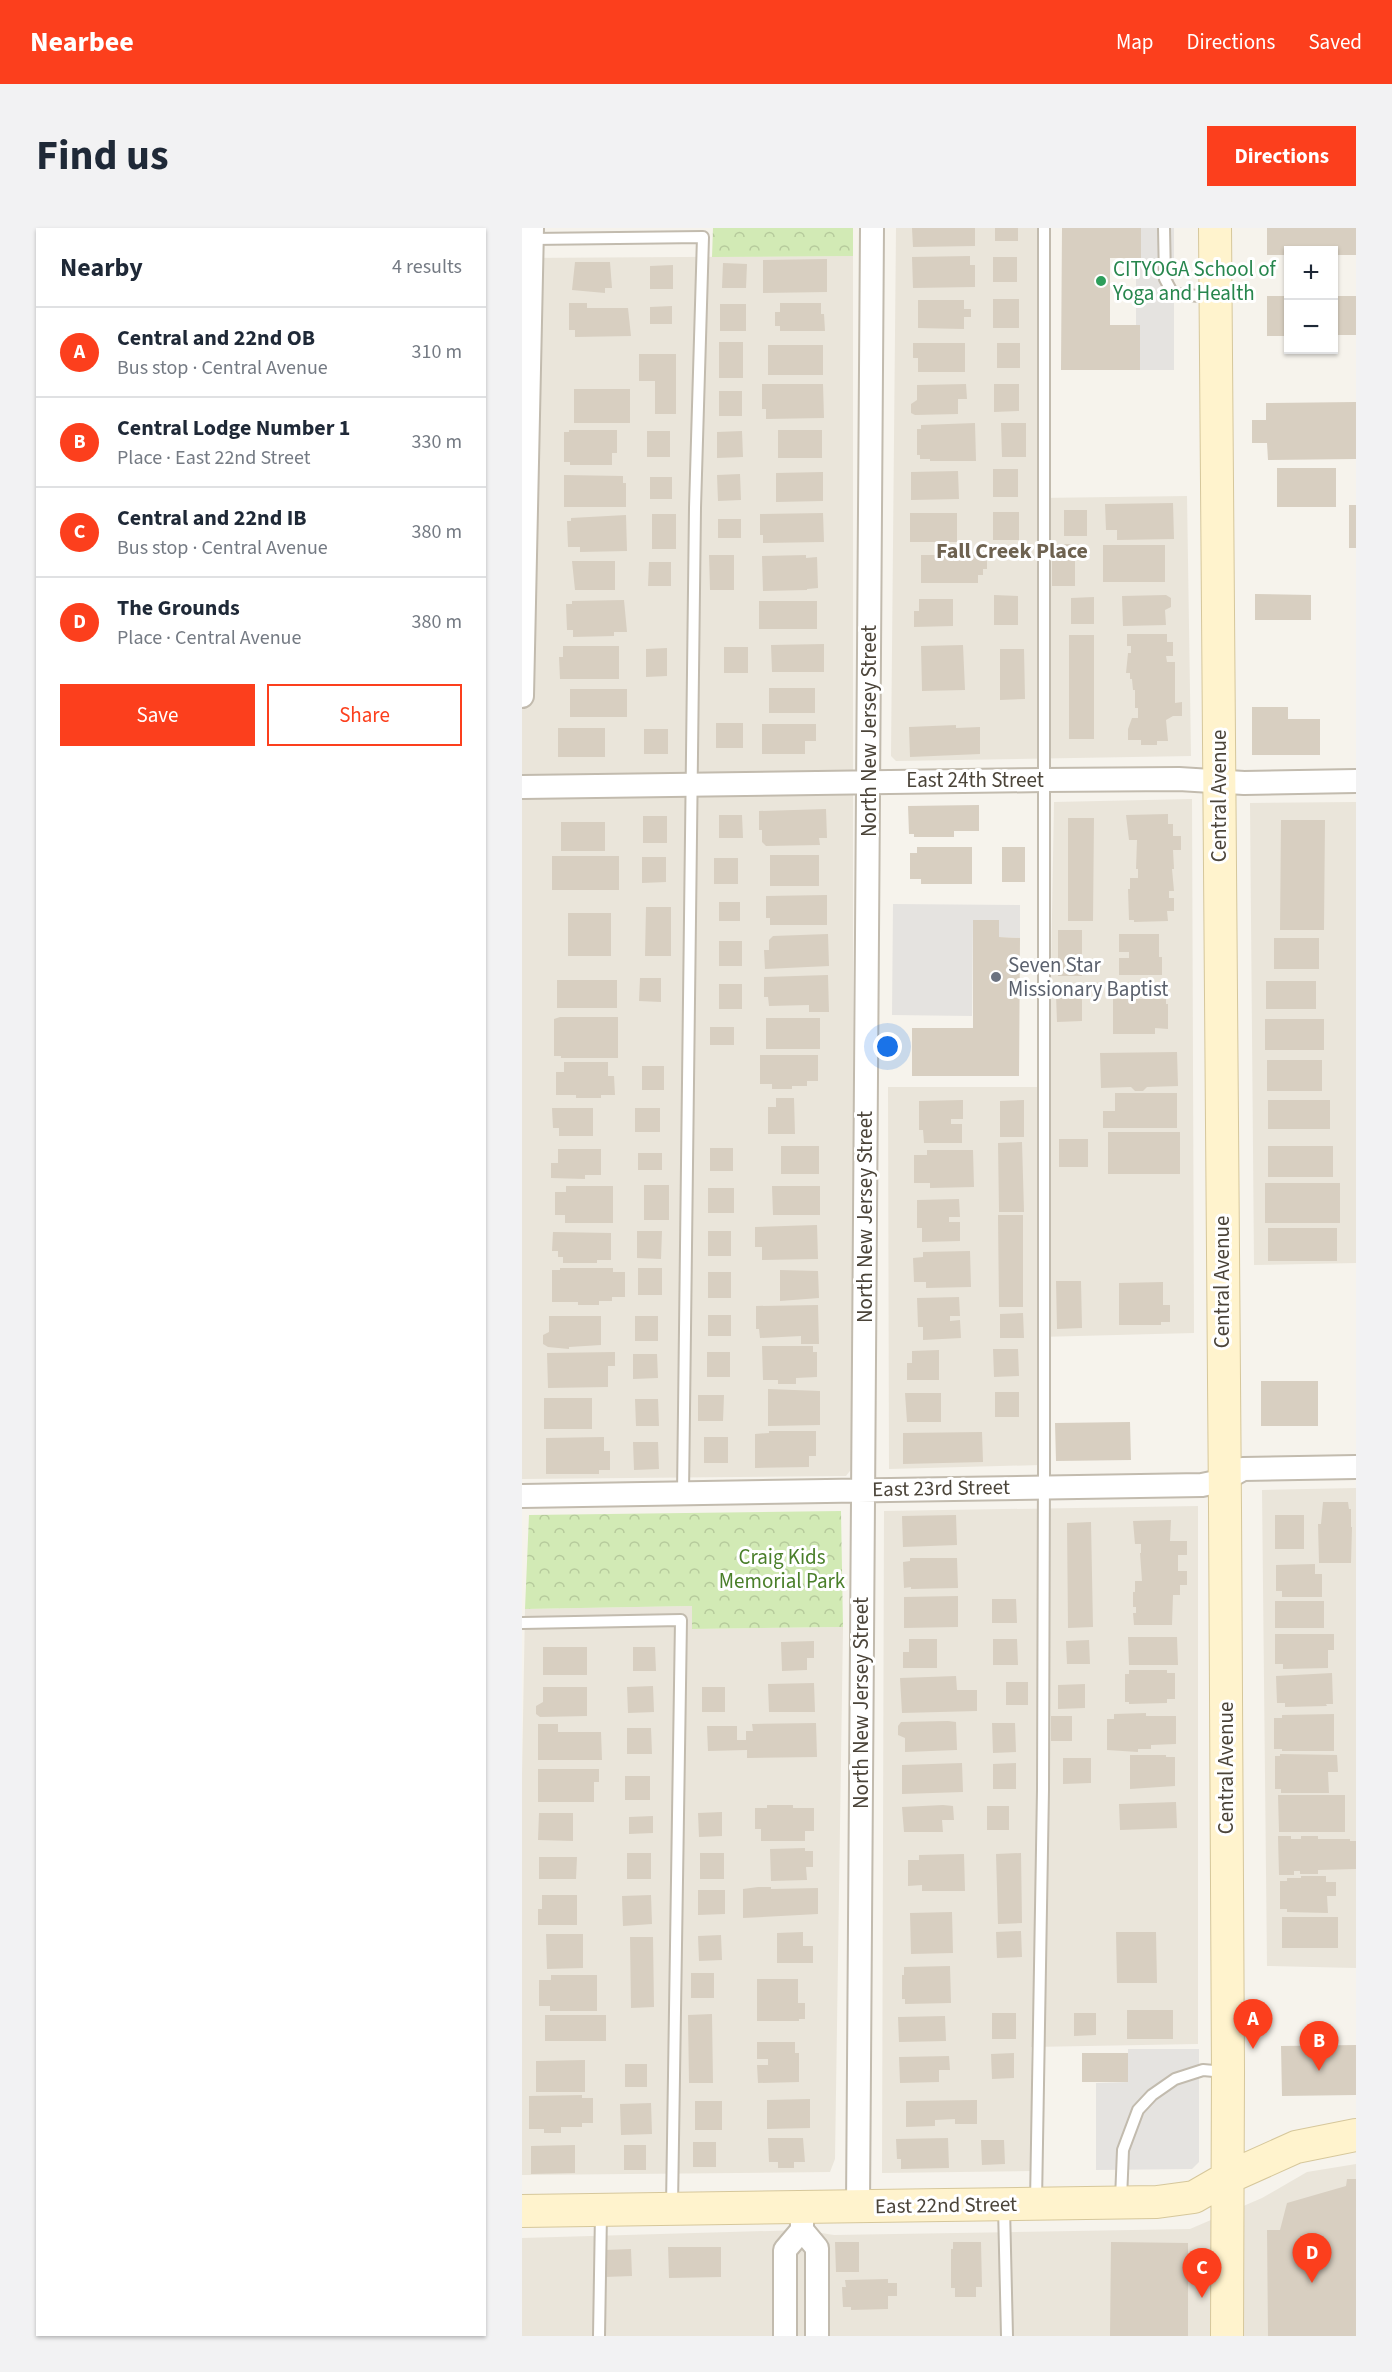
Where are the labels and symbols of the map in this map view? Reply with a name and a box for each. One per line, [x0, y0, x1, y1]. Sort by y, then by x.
place label: CITYOGA School of Yoga and Health [1112, 254, 1276, 308]
marker: CITYOGA School of Yoga and Health [1094, 274, 1108, 288]
district label: Fall Creek Place [936, 535, 1088, 567]
street label: North New Jersey Street [854, 625, 884, 837]
street label: Central Avenue [1204, 730, 1234, 862]
street label: East 24th Street [906, 765, 1044, 795]
place label: Seven Star Missionary Baptist [1008, 950, 1168, 1004]
marker: Seven Star Missionary Baptist [989, 970, 1003, 984]
your location [873, 1032, 902, 1061]
street label: North New Jersey Street [850, 1111, 880, 1323]
street label: Central Avenue [1207, 1216, 1237, 1348]
street label: East 23rd Street [872, 1472, 1010, 1504]
park label: Craig Kids Memorial Park [719, 1542, 846, 1596]
street label: North New Jersey Street [846, 1597, 876, 1809]
street label: Central Avenue [1211, 1702, 1241, 1834]
pin: A [1234, 2000, 1272, 2049]
pin: B [1300, 2022, 1338, 2071]
street label: East 22nd Street [875, 2189, 1017, 2221]
pin: D [1292, 2234, 1332, 2283]
pin: C [1182, 2248, 1222, 2298]

